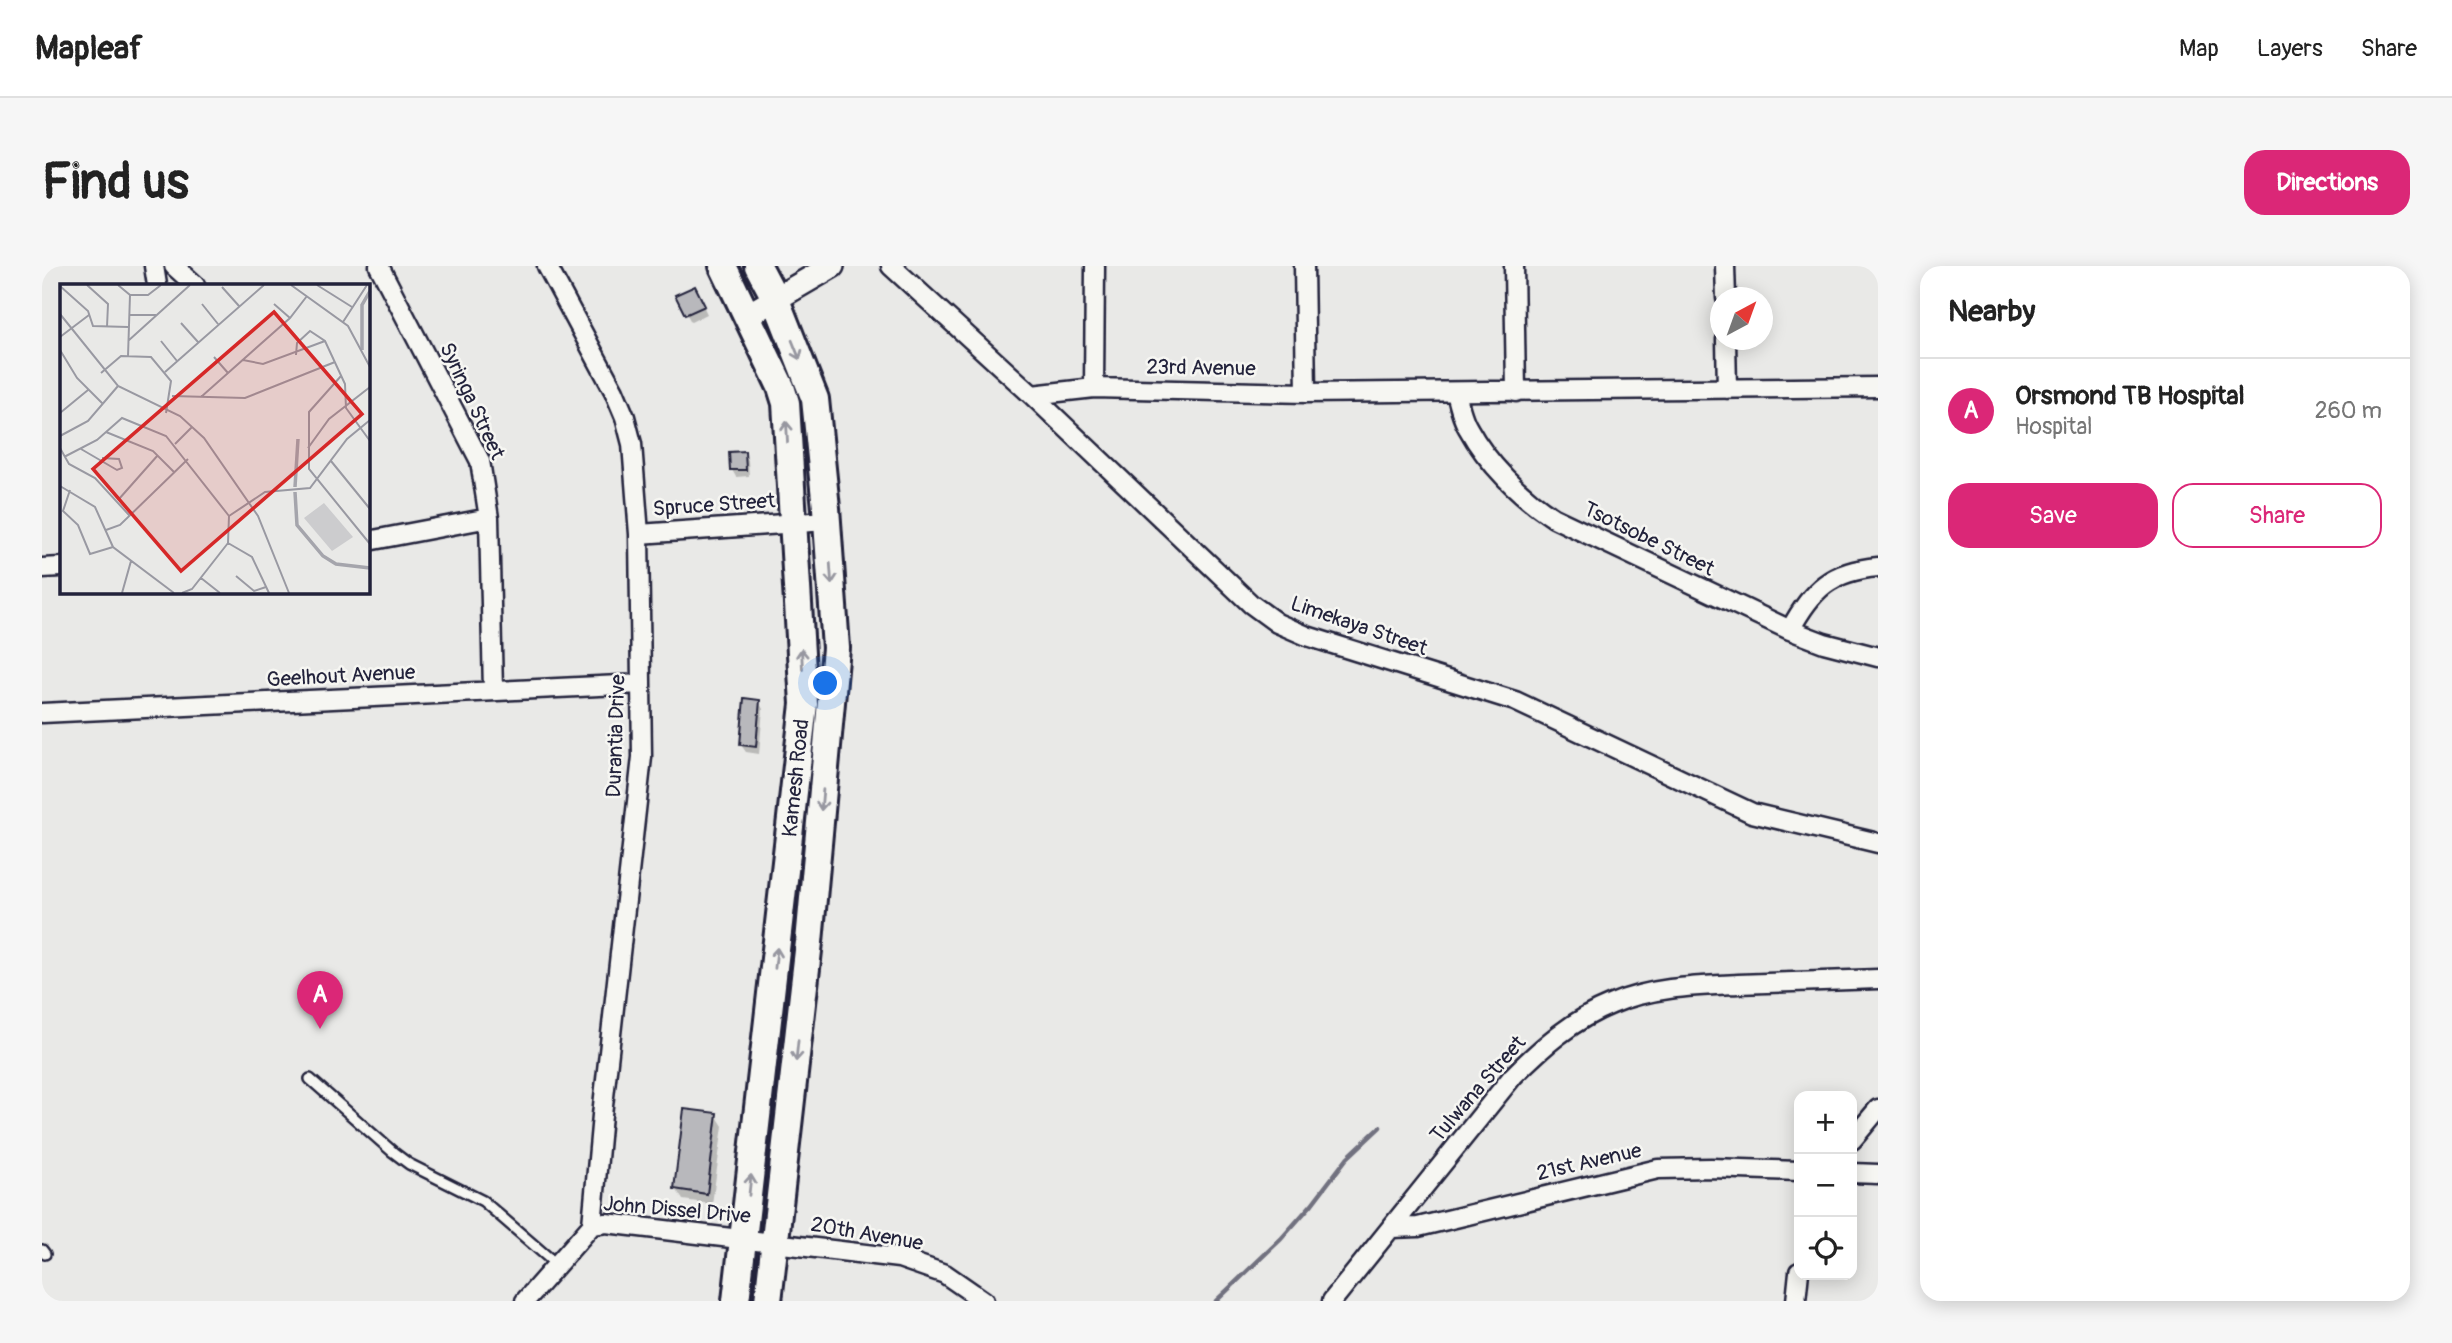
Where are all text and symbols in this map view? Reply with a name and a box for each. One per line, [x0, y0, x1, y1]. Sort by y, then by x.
text: Mapleaf [35, 28, 143, 69]
text: Map [2179, 34, 2219, 63]
text: Layers [2257, 34, 2323, 63]
text: Share [2361, 34, 2417, 63]
button: Directions [2244, 150, 2410, 215]
text: Find us [42, 152, 189, 213]
inset map [60, 284, 369, 593]
north arrow [1710, 287, 1773, 350]
text: Nearby [1948, 293, 2035, 330]
street label: Syringa Street [433, 338, 511, 464]
one-way arrow [791, 339, 804, 361]
street label: 23rd Avenue [1146, 354, 1257, 382]
text: Orsmond TB Hospital [2015, 380, 2245, 412]
text: A [1964, 396, 1978, 425]
text: 260 m [2315, 396, 2382, 425]
text: Hospital [2015, 412, 2093, 441]
one-way arrow [781, 421, 794, 444]
button: Save [1948, 483, 2158, 548]
button: Share [2172, 483, 2382, 548]
street label: Spruce Street [652, 487, 777, 523]
street label: Tsotsobe Street [1579, 496, 1719, 583]
one-way arrow [825, 562, 838, 584]
street label: Limekaya Street [1287, 590, 1431, 662]
one-way arrow [795, 648, 808, 671]
street label: Geelhout Avenue [266, 659, 417, 693]
your location [808, 666, 842, 700]
street label: Durantia Drive [600, 673, 632, 798]
street label: Kamesh Road [776, 718, 816, 838]
one-way arrow [815, 788, 828, 811]
one-way arrow [769, 948, 782, 970]
pin: A [297, 971, 343, 1029]
street label: Tulwana Street [1424, 1030, 1532, 1148]
one-way arrow [790, 1039, 803, 1062]
map controls [1794, 1091, 1857, 1280]
button: + [1794, 1091, 1857, 1154]
street label: 21st Avenue [1534, 1137, 1645, 1187]
button: − [1794, 1154, 1857, 1217]
one-way arrow [744, 1174, 757, 1196]
street label: John Dissel Drive [602, 1190, 753, 1230]
street label: 20th Avenue [809, 1211, 926, 1257]
button: locate [1794, 1217, 1857, 1280]

